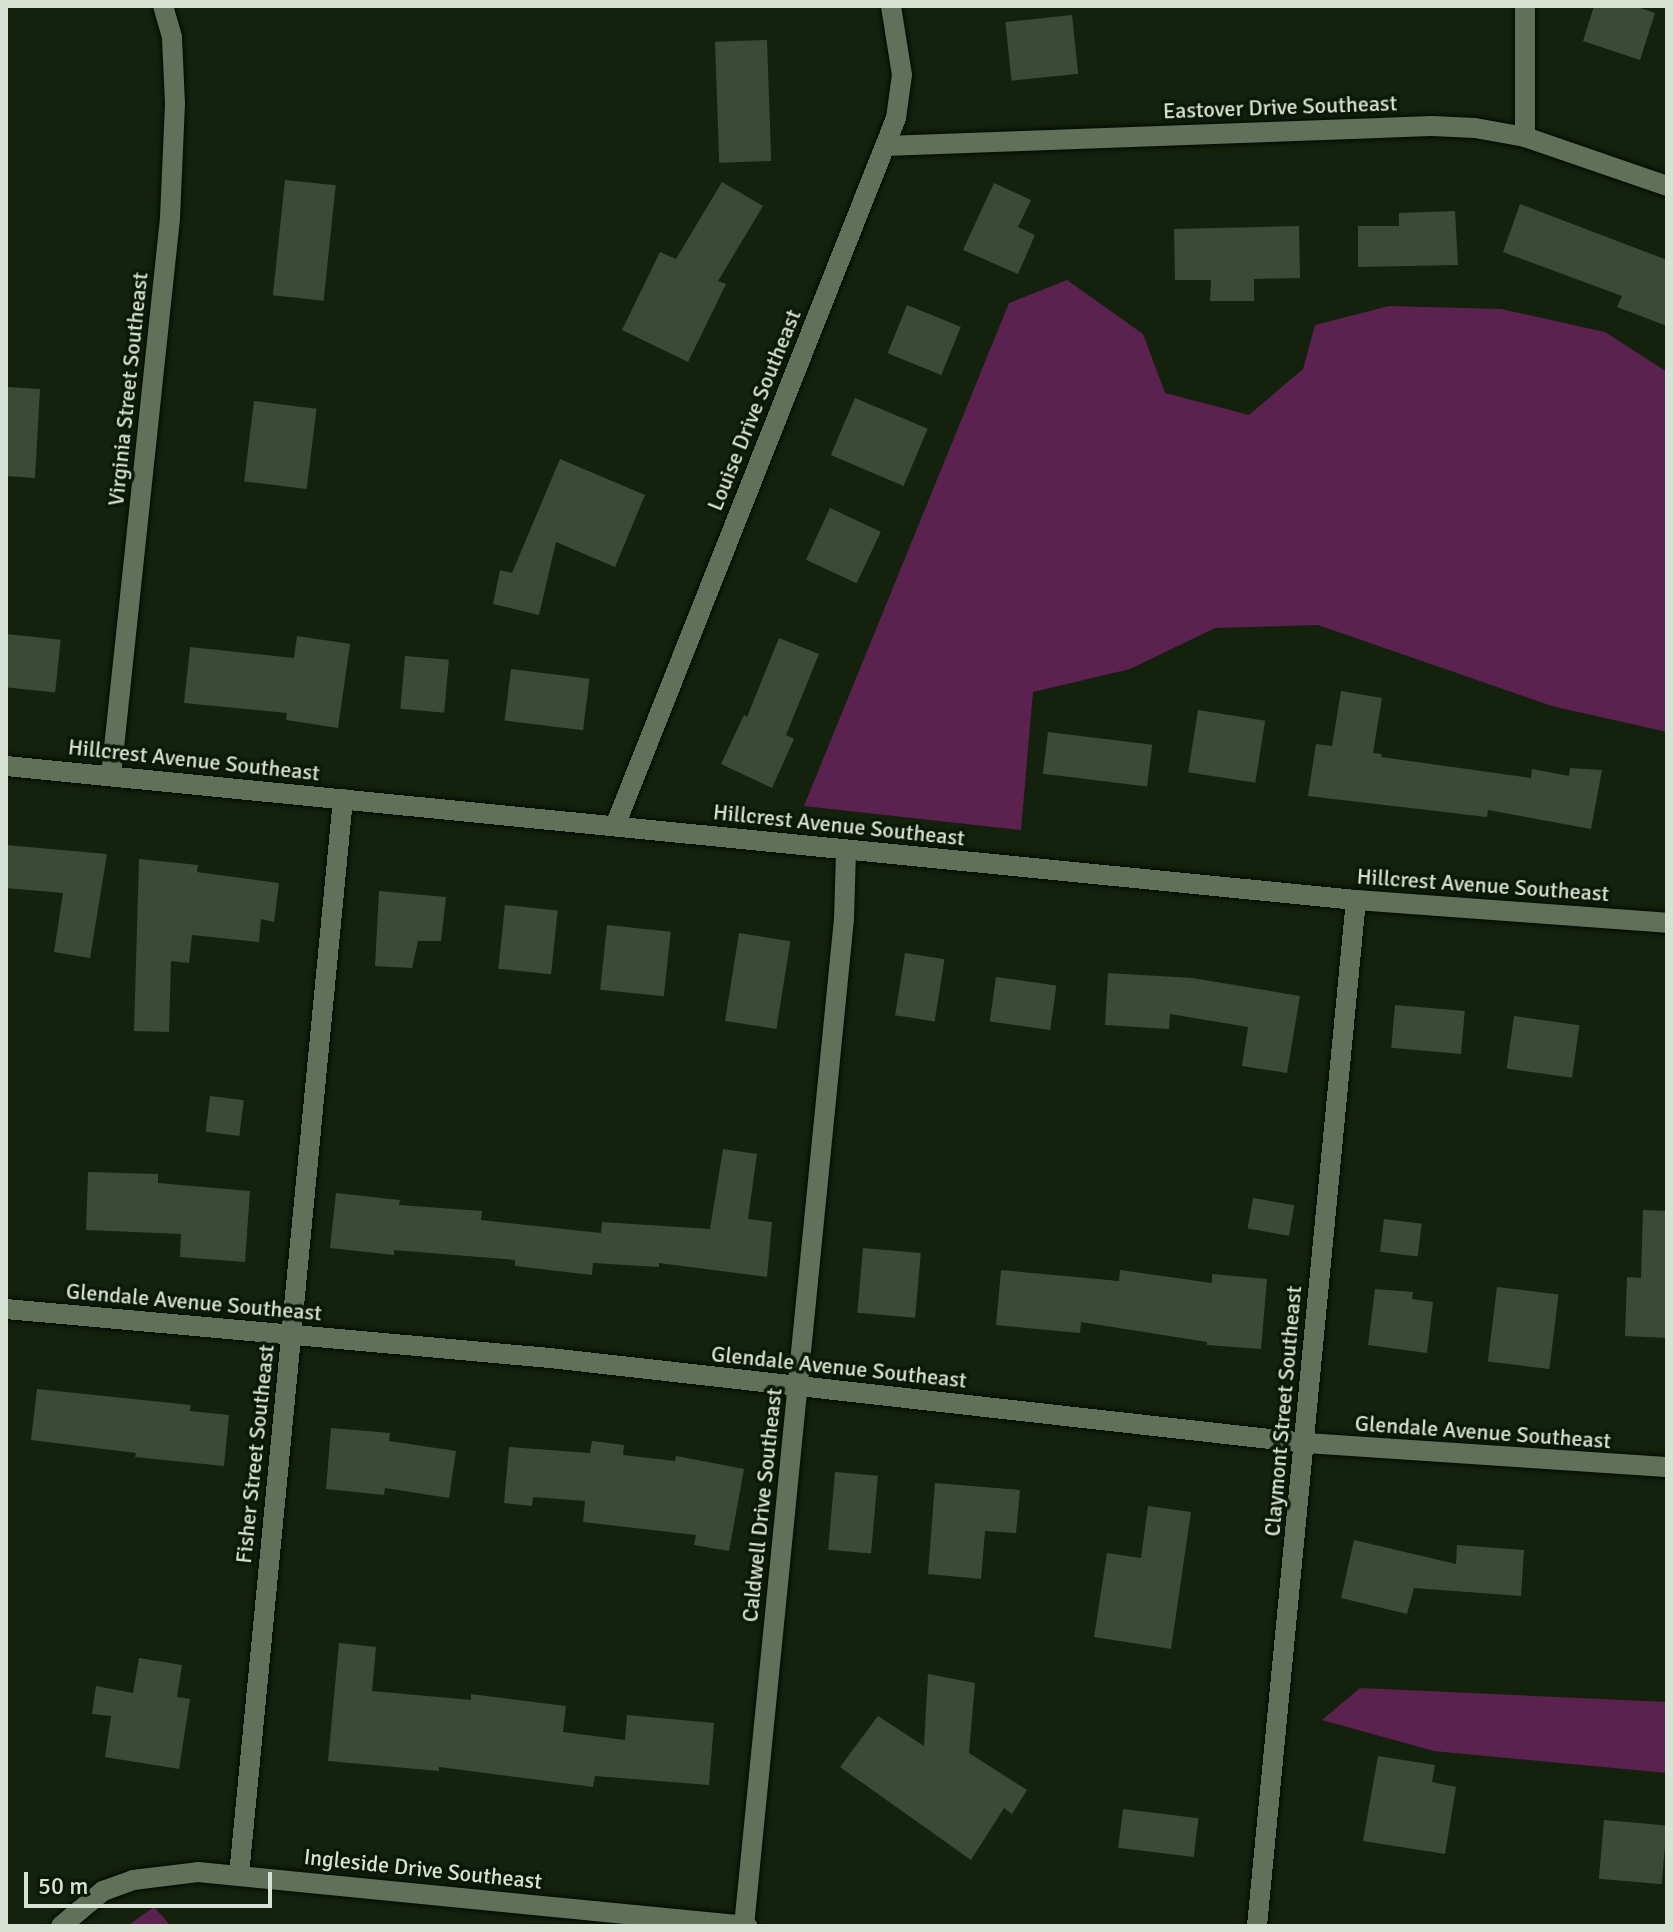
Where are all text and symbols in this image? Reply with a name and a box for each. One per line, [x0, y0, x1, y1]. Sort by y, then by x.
street label: Eastover Drive Southeast [1162, 90, 1398, 124]
street label: Virginia Street Southeast [103, 271, 153, 507]
street label: Louise Drive Southeast [702, 306, 806, 514]
street label: Hillcrest Avenue Southeast [67, 734, 321, 786]
street label: Hillcrest Avenue Southeast [712, 799, 966, 851]
street label: Hillcrest Avenue Southeast [1356, 863, 1610, 907]
street label: Glendale Avenue Southeast [65, 1278, 323, 1326]
street label: Claymont Street Southeast [1259, 1285, 1307, 1537]
street label: Glendale Avenue Southeast [710, 1340, 968, 1394]
street label: Fisher Street Southeast [230, 1343, 280, 1565]
street label: Caldwell Drive Southeast [737, 1387, 787, 1623]
street label: Glendale Avenue Southeast [1354, 1410, 1612, 1454]
street label: Ingleside Drive Southeast [303, 1843, 543, 1895]
scale bar [28, 1856, 276, 1906]
text: 50 m [38, 1871, 88, 1901]

